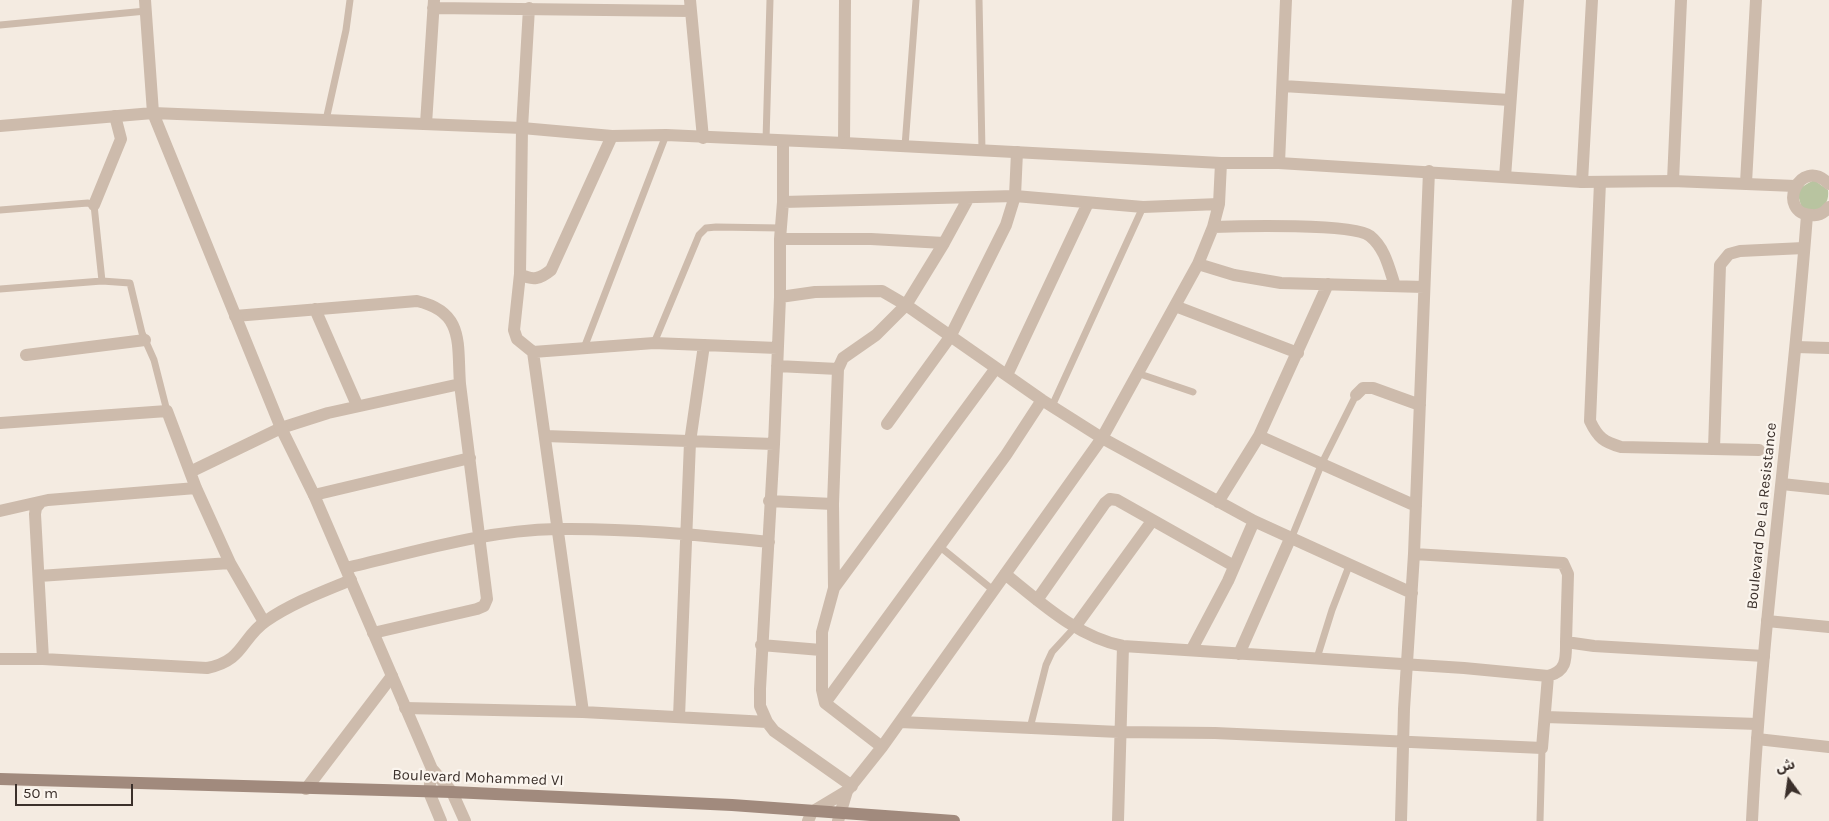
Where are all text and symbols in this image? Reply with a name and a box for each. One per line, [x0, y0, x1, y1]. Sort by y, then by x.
street label: Boulevard De La Resistance [1743, 422, 1781, 610]
text: ش [1774, 755, 1797, 777]
north arrow [1764, 756, 1814, 806]
street label: Boulevard Mohammed VI [392, 766, 564, 790]
scale bar [18, 774, 135, 806]
text: 50 m [23, 784, 58, 802]

